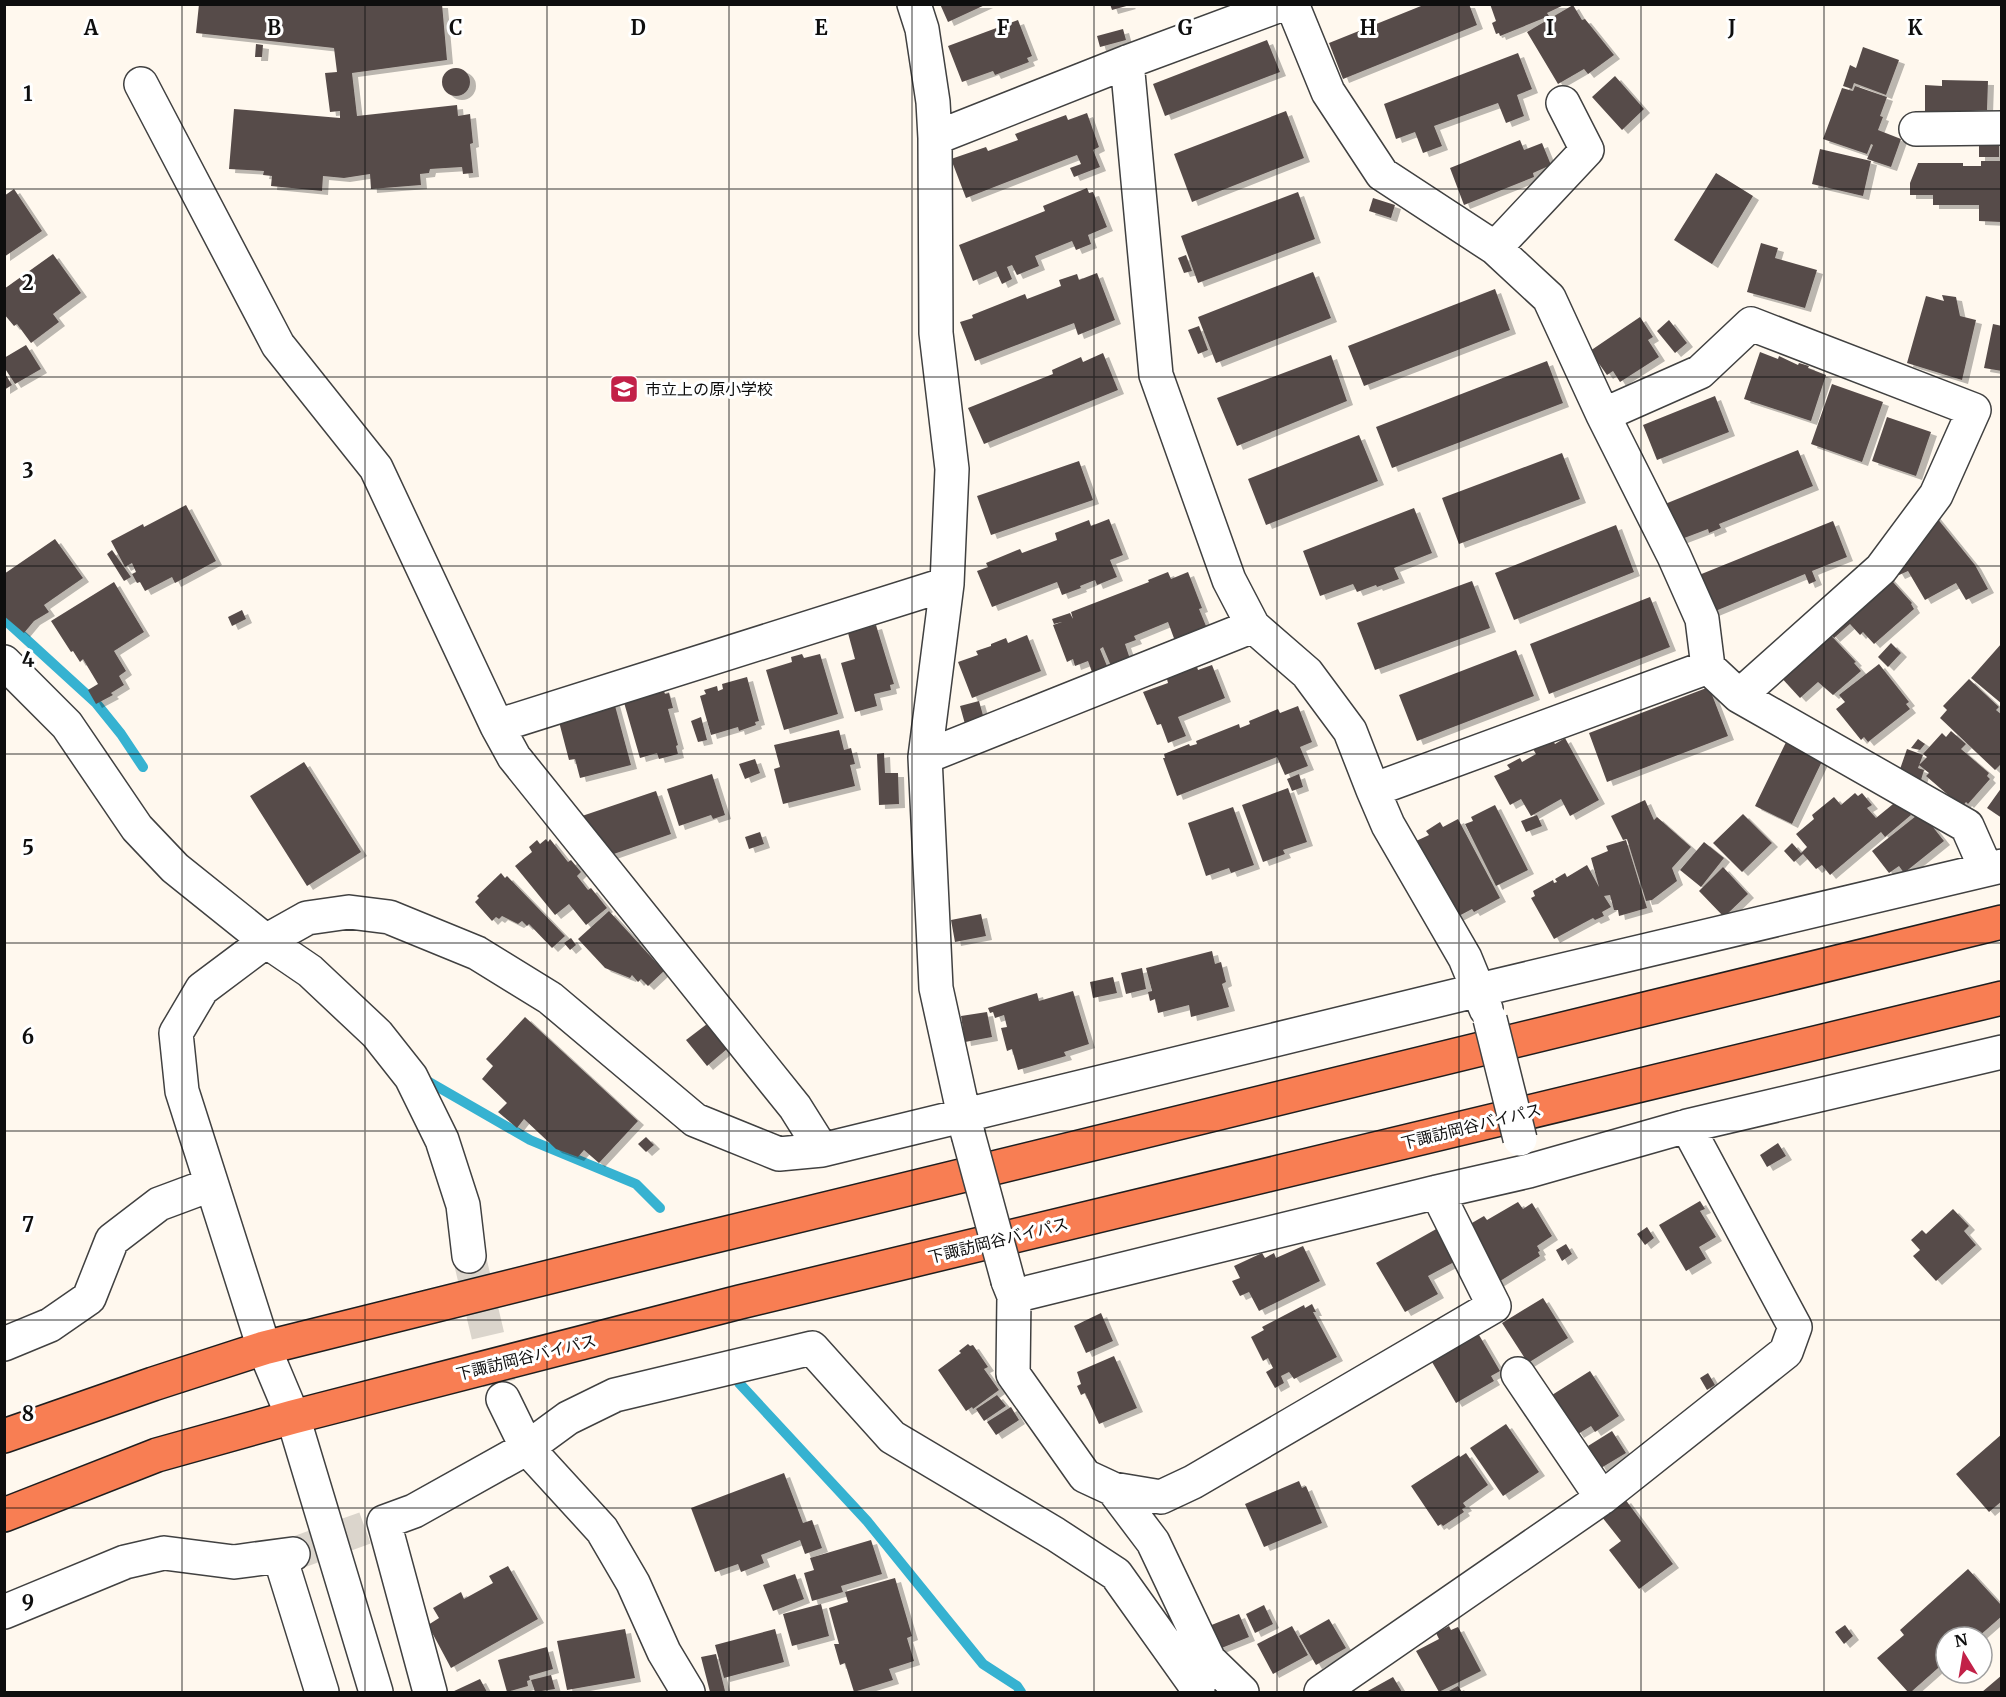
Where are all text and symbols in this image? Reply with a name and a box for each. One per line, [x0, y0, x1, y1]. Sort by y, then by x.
text: A [83, 15, 99, 40]
text: B [267, 15, 281, 40]
text: C [449, 15, 463, 40]
text: D [630, 15, 646, 40]
text: E [814, 15, 828, 40]
text: F [997, 15, 1010, 40]
text: G [1178, 15, 1193, 40]
text: H [1360, 15, 1376, 40]
text: I [1546, 15, 1554, 40]
text: J [1727, 15, 1736, 40]
text: K [1908, 15, 1923, 40]
text: 1 [23, 81, 33, 106]
text: 2 [22, 270, 34, 295]
school or university icon: 市立上の原小学校 [608, 373, 640, 405]
place label: 市立上の原小学校 [645, 379, 773, 399]
text: 3 [22, 458, 34, 483]
text: 4 [22, 647, 35, 672]
text: 5 [22, 835, 34, 860]
text: 6 [22, 1024, 34, 1049]
street label: 下諏訪岡谷バイパス [1399, 1099, 1543, 1153]
text: 7 [22, 1212, 34, 1237]
street label: 下諏訪岡谷バイパス [926, 1213, 1070, 1267]
street label: 下諏訪岡谷バイパス [454, 1330, 598, 1384]
text: 8 [22, 1401, 34, 1426]
text: 9 [22, 1590, 34, 1615]
north arrow [1934, 1625, 1994, 1685]
text: N [1953, 1629, 1970, 1651]

